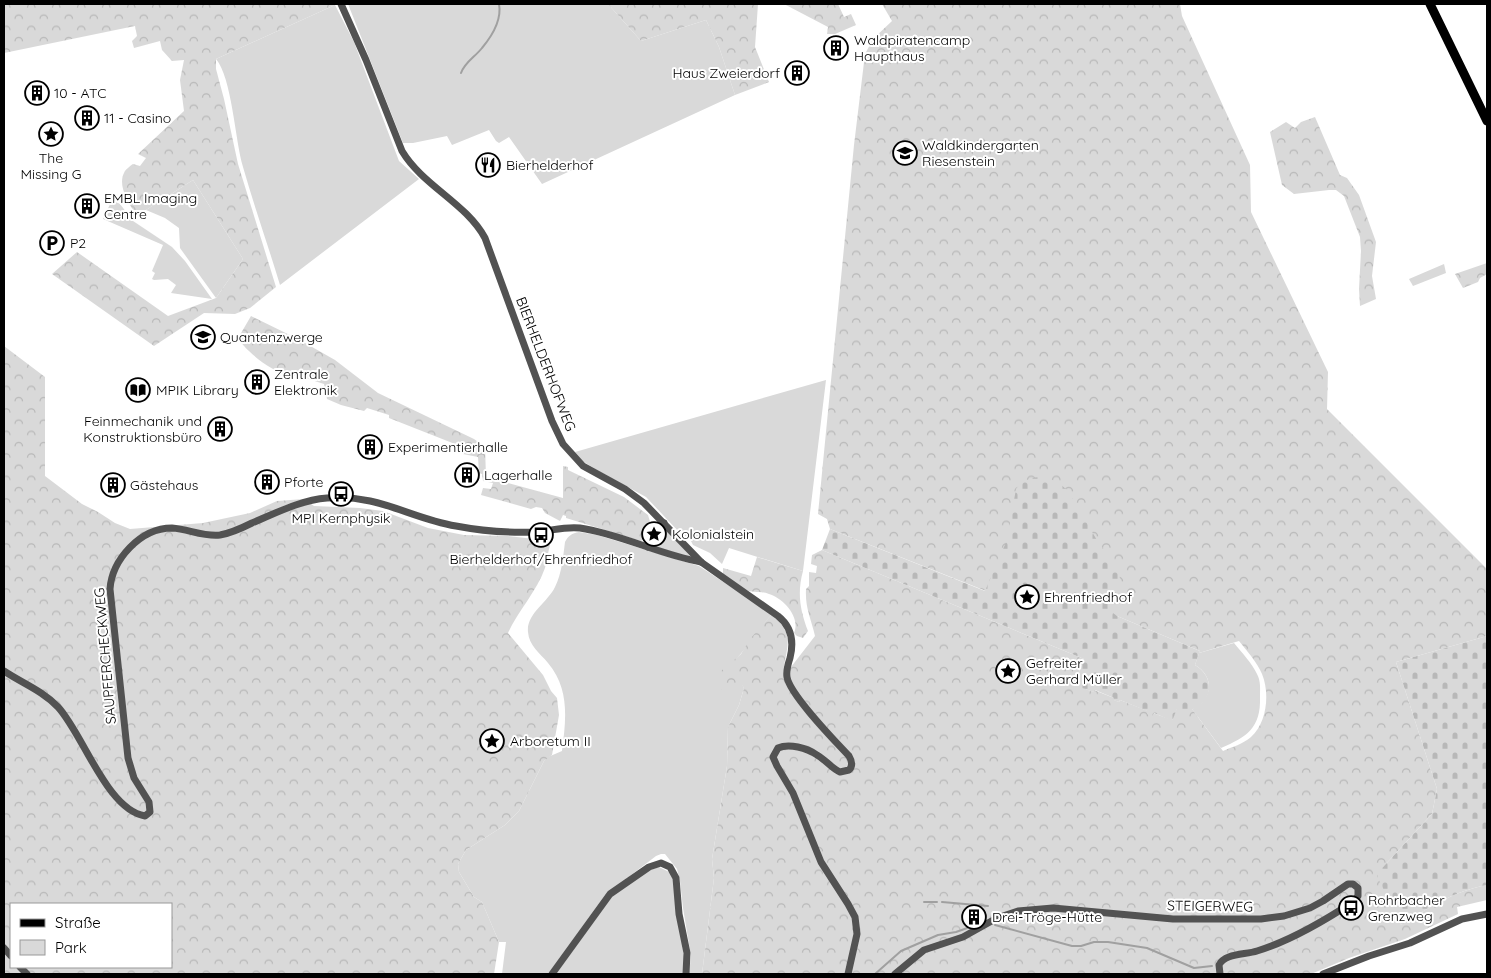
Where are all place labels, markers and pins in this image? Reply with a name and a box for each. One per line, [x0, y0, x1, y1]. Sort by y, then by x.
place label: Waldpiratencamp Haupthaus [854, 31, 970, 65]
building icon: Waldpiratencamp Haupthaus [823, 35, 849, 61]
building icon: Haus Zweierdorf [784, 60, 810, 86]
place label: Haus Zweierdorf [672, 64, 780, 82]
building icon: 10 - ATC [24, 80, 50, 106]
place label: 10 - ATC [54, 84, 106, 102]
building icon: 11 - Casino [74, 105, 100, 131]
place label: 11 - Casino [104, 109, 171, 127]
place icon: The Missing G [38, 121, 64, 147]
place label: Waldkindergarten Riesenstein [922, 136, 1039, 170]
school or university icon: Waldkindergarten Riesenstein [892, 140, 918, 166]
place label: The Missing G [20, 149, 82, 183]
restaurant icon: Bierhelderhof [475, 152, 501, 178]
place label: Bierhelderhof [506, 156, 594, 174]
place label: EMBL Imaging Centre [104, 189, 197, 223]
building icon: EMBL Imaging Centre [74, 193, 100, 219]
parking icon: P2 [39, 230, 65, 256]
place label: P2 [70, 234, 86, 252]
school or university icon: Quantenzwerge [190, 324, 216, 350]
place label: Quantenzwerge [220, 328, 323, 346]
place label: Zentrale Elektronik [274, 365, 337, 399]
building icon: Zentrale Elektronik [244, 369, 270, 395]
library icon: MPIK Library [125, 377, 151, 403]
place label: MPIK Library [156, 381, 239, 399]
place label: Feinmechanik und Konstruktionsbüro [83, 412, 202, 446]
building icon: Feinmechanik und Konstruktionsbüro [207, 416, 233, 442]
building icon: Experimentierhalle [357, 434, 383, 460]
place label: Experimentierhalle [388, 438, 508, 456]
building icon: Lagerhalle [454, 462, 480, 488]
place label: Lagerhalle [484, 466, 552, 484]
building icon: Pforte [254, 469, 280, 495]
building icon: Gästehaus [100, 472, 126, 498]
place label: Pforte [284, 473, 323, 491]
place label: Gästehaus [130, 476, 198, 494]
bus stop icon: MPI Kernphysik [328, 481, 354, 507]
place label: MPI Kernphysik [291, 509, 391, 527]
place icon: Kolonialstein [641, 521, 667, 547]
bus stop icon: Bierhelderhof/Ehrenfriedhof [528, 522, 554, 548]
place label: Kolonialstein [672, 525, 754, 543]
place label: Bierhelderhof/Ehrenfriedhof [449, 550, 633, 568]
place icon: Ehrenfriedhof [1014, 584, 1040, 610]
place label: Ehrenfriedhof [1044, 588, 1132, 606]
place label: Gefreiter Gerhard Müller [1026, 654, 1123, 688]
place icon: Gefreiter Gerhard Müller [995, 658, 1021, 684]
place icon: Arboretum II [479, 728, 505, 754]
place label: Arboretum II [510, 732, 591, 750]
place label: Rohrbacher Grenzweg [1368, 891, 1445, 925]
bus stop icon: Rohrbacher Grenzweg [1338, 895, 1364, 921]
building icon: Drei-Tröge-Hütte [961, 904, 987, 930]
place label: Drei-Tröge-Hütte [992, 908, 1102, 926]

